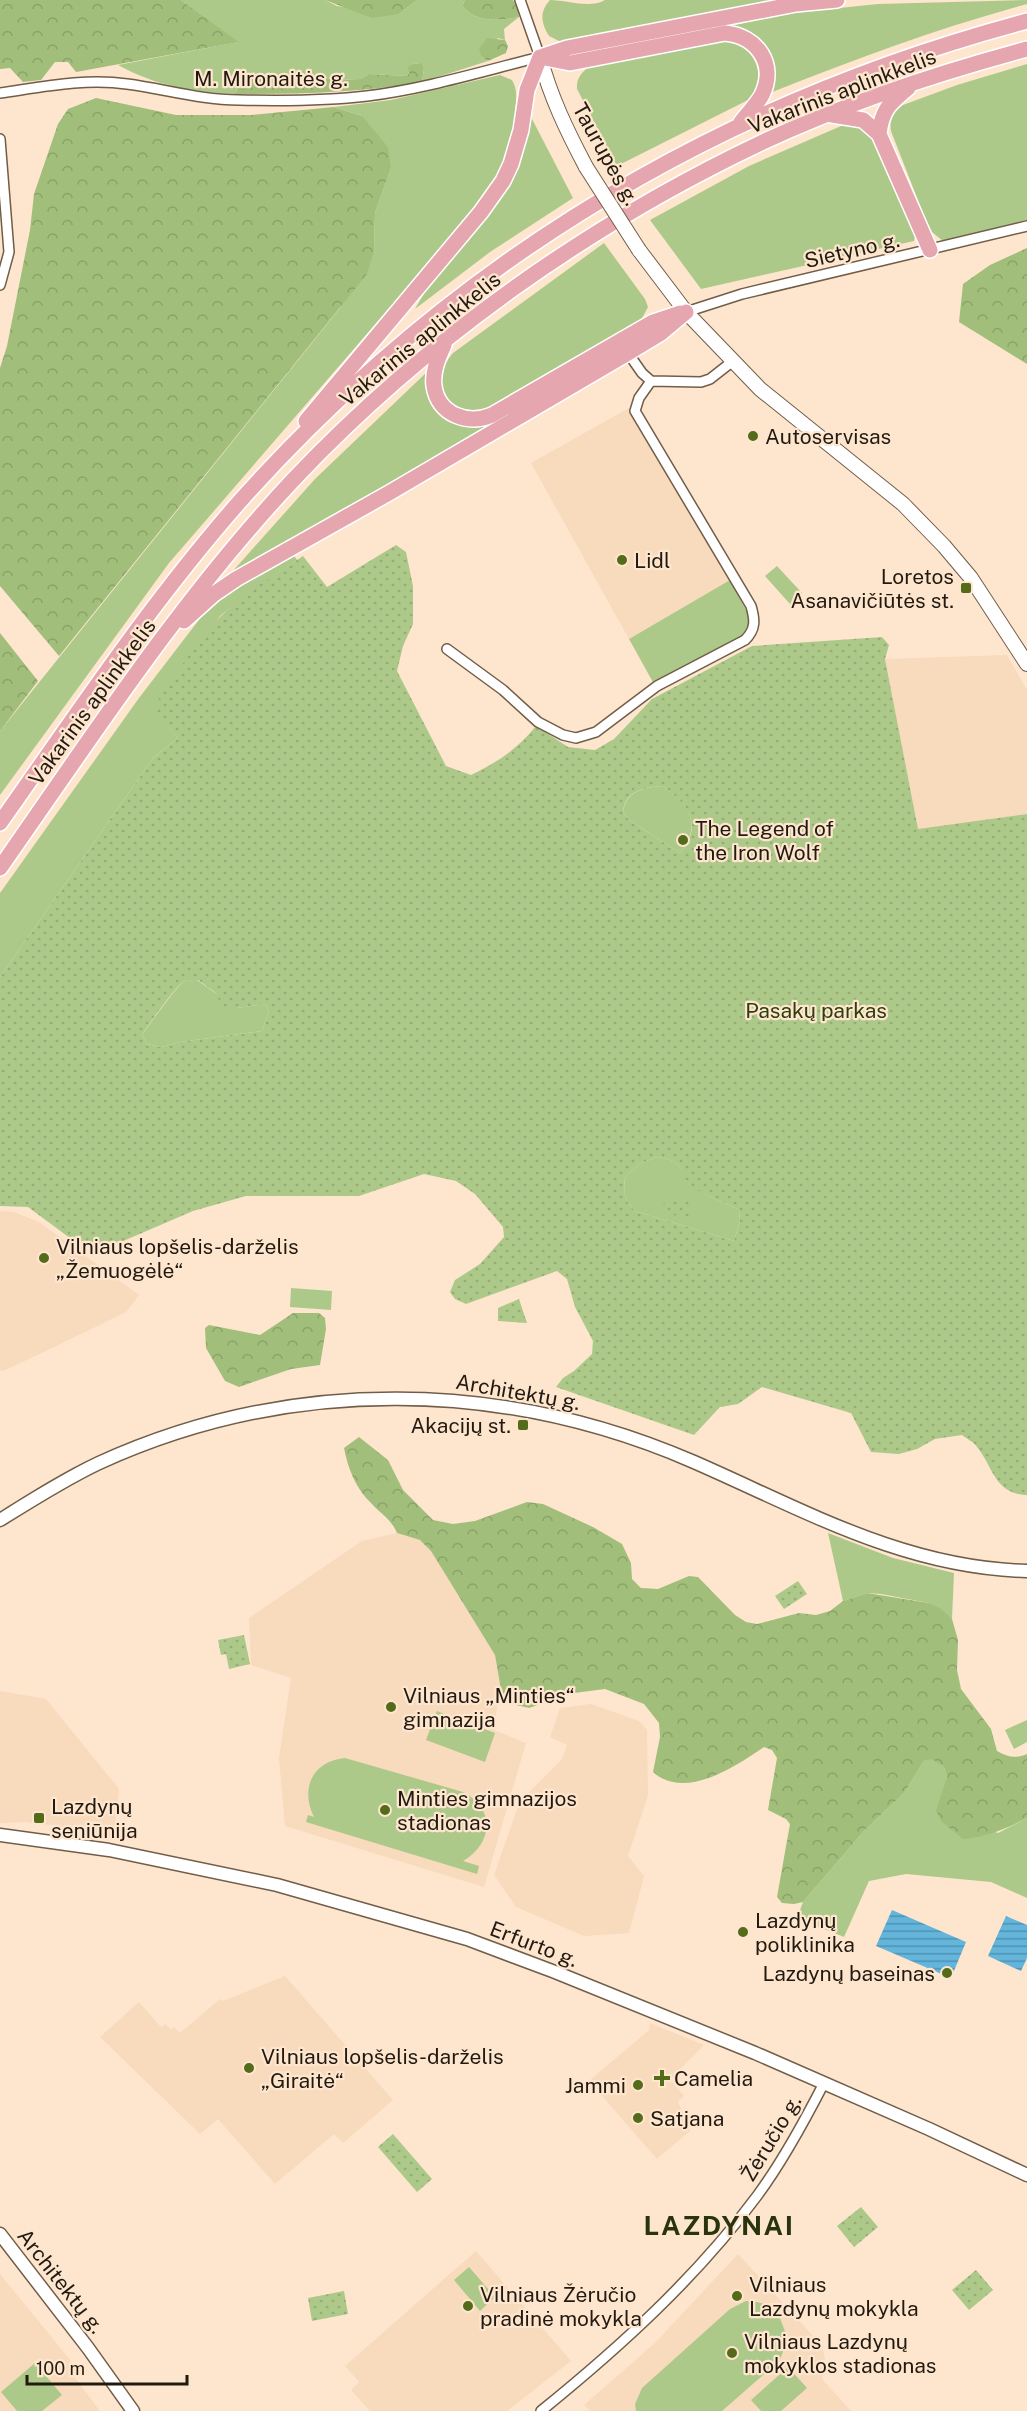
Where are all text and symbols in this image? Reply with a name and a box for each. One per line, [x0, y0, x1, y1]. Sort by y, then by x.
street label: Vakarinis aplinkkelis [744, 44, 940, 138]
street label: M. Mironaitės g. [194, 66, 348, 91]
street label: Taurupės g. [568, 98, 644, 210]
street label: Sietyno g. [802, 227, 902, 273]
street label: Vakarinis aplinkkelis [335, 267, 505, 411]
place label: Autoservisas [765, 424, 891, 449]
marker: Autoservisas [746, 429, 760, 443]
place label: Lidl [634, 548, 670, 573]
marker: Lidl [615, 553, 629, 567]
place label: Loretos Asanavičiūtės st. [791, 564, 954, 613]
marker: Loretos Asanavičiūtės st. [959, 581, 973, 595]
street label: Vakarinis aplinkkelis [23, 614, 161, 790]
place label: The Legend of the Iron Wolf [695, 816, 834, 865]
marker: The Legend of the Iron Wolf [676, 833, 690, 847]
park label: Pasakų parkas [745, 998, 887, 1023]
place label: Vilniaus lopšelis-darželis „Žemuogėlė“ [56, 1234, 299, 1283]
marker: Vilniaus lopšelis-darželis „Žemuogėlė“ [37, 1251, 51, 1265]
street label: Architektų g. [454, 1369, 582, 1415]
place label: Akacijų st. [410, 1413, 511, 1438]
marker: Akacijų st. [516, 1418, 530, 1432]
place label: Vilniaus „Minties“ gimnazija [403, 1683, 575, 1732]
marker: Vilniaus „Minties“ gimnazija [384, 1700, 398, 1714]
place label: Minties gimnazijos stadionas [397, 1786, 577, 1835]
place label: Lazdynų seniūnija [51, 1794, 138, 1843]
marker: Minties gimnazijos stadionas [378, 1803, 392, 1817]
marker: Lazdynų seniūnija [32, 1811, 46, 1825]
place label: Lazdynų poliklinika [755, 1908, 855, 1957]
street label: Erfurto g. [486, 1916, 582, 1972]
marker: Lazdynų poliklinika [736, 1925, 750, 1939]
place label: Lazdynų baseinas [762, 1961, 935, 1986]
marker: Lazdynų baseinas [940, 1966, 954, 1980]
place label: Vilniaus lopšelis-darželis „Giraitė“ [261, 2044, 504, 2093]
marker: Vilniaus lopšelis-darželis „Giraitė“ [242, 2061, 256, 2075]
place label: Camelia [674, 2066, 753, 2091]
marker: Camelia [655, 2071, 669, 2085]
place label: Jammi [565, 2073, 626, 2098]
marker: Jammi [631, 2078, 645, 2092]
street label: Žėručio g. [735, 2090, 807, 2186]
place label: Satjana [650, 2106, 724, 2131]
marker: Satjana [631, 2111, 645, 2125]
district label: LAZDYNAI [643, 2209, 795, 2241]
street label: Architektų g. [12, 2224, 110, 2338]
place label: Vilniaus Lazdynų mokykla [749, 2272, 919, 2321]
place label: Vilniaus Žėručio pradinė mokykla [480, 2282, 642, 2331]
marker: Vilniaus Lazdynų mokykla [730, 2289, 744, 2303]
marker: Vilniaus Žėručio pradinė mokykla [461, 2299, 475, 2313]
place label: Vilniaus Lazdynų mokyklos stadionas [744, 2329, 937, 2378]
marker: Vilniaus Lazdynų mokyklos stadionas [725, 2346, 739, 2360]
scale bar [27, 2348, 188, 2386]
text: 100 m [36, 2358, 85, 2379]

